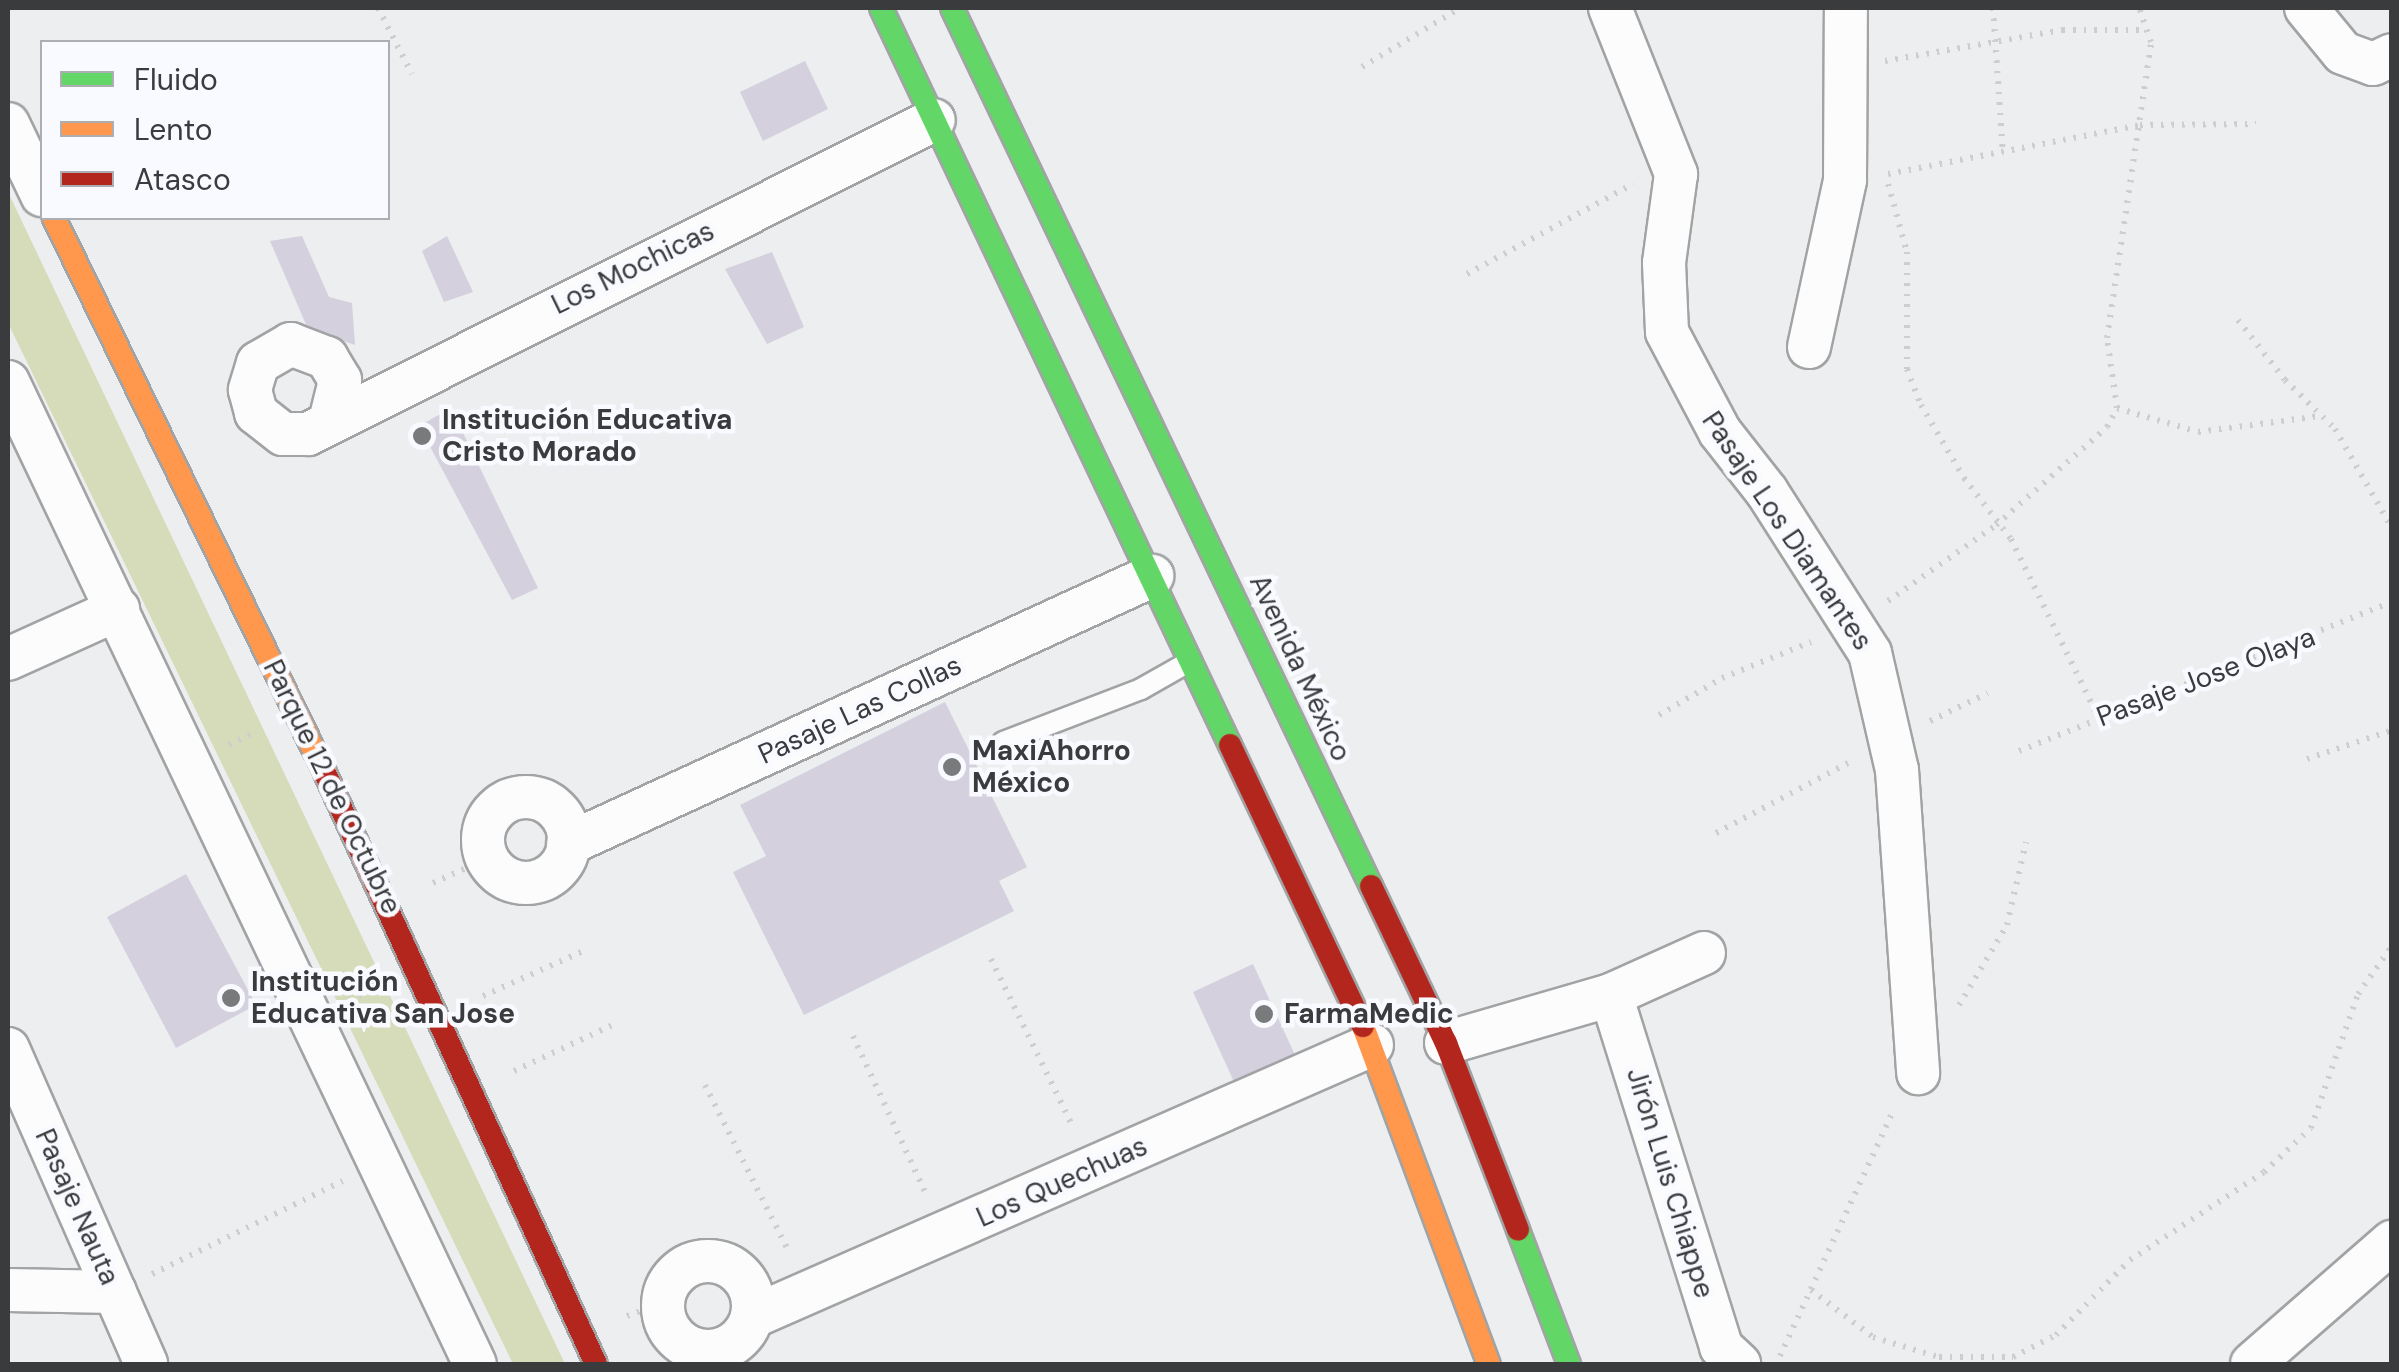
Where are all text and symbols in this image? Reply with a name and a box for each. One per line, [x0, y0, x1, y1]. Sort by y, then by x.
legend [40, 40, 390, 220]
text: Fluido [134, 60, 218, 99]
text: Lento [134, 110, 213, 149]
text: Atasco [134, 160, 231, 199]
street label: Los Mochicas [546, 214, 720, 322]
place label: Institución Educativa Cristo Morado [442, 403, 732, 469]
street label: Pasaje Los Diamantes [1695, 405, 1879, 657]
marker: Institución Educativa Cristo Morado [411, 425, 433, 447]
street label: Avenida México [1242, 569, 1358, 767]
street label: Pasaje Jose Olaya [2092, 620, 2320, 734]
street label: Pasaje Las Collas [753, 648, 967, 772]
street label: Parque 12 de Octubre [256, 655, 408, 919]
place label: MaxiAhorro México [972, 734, 1131, 800]
marker: MaxiAhorro México [941, 756, 963, 778]
place label: Institución Educativa San Jose [251, 965, 515, 1031]
marker: Institución Educativa San Jose [220, 987, 242, 1009]
place label: FarmaMedic [1284, 997, 1454, 1031]
marker: FarmaMedic [1253, 1003, 1275, 1025]
street label: Jirón Luis Chiappe [1619, 1064, 1721, 1302]
street label: Pasaje Nauta [28, 1124, 126, 1290]
street label: Los Quechuas [971, 1129, 1153, 1235]

